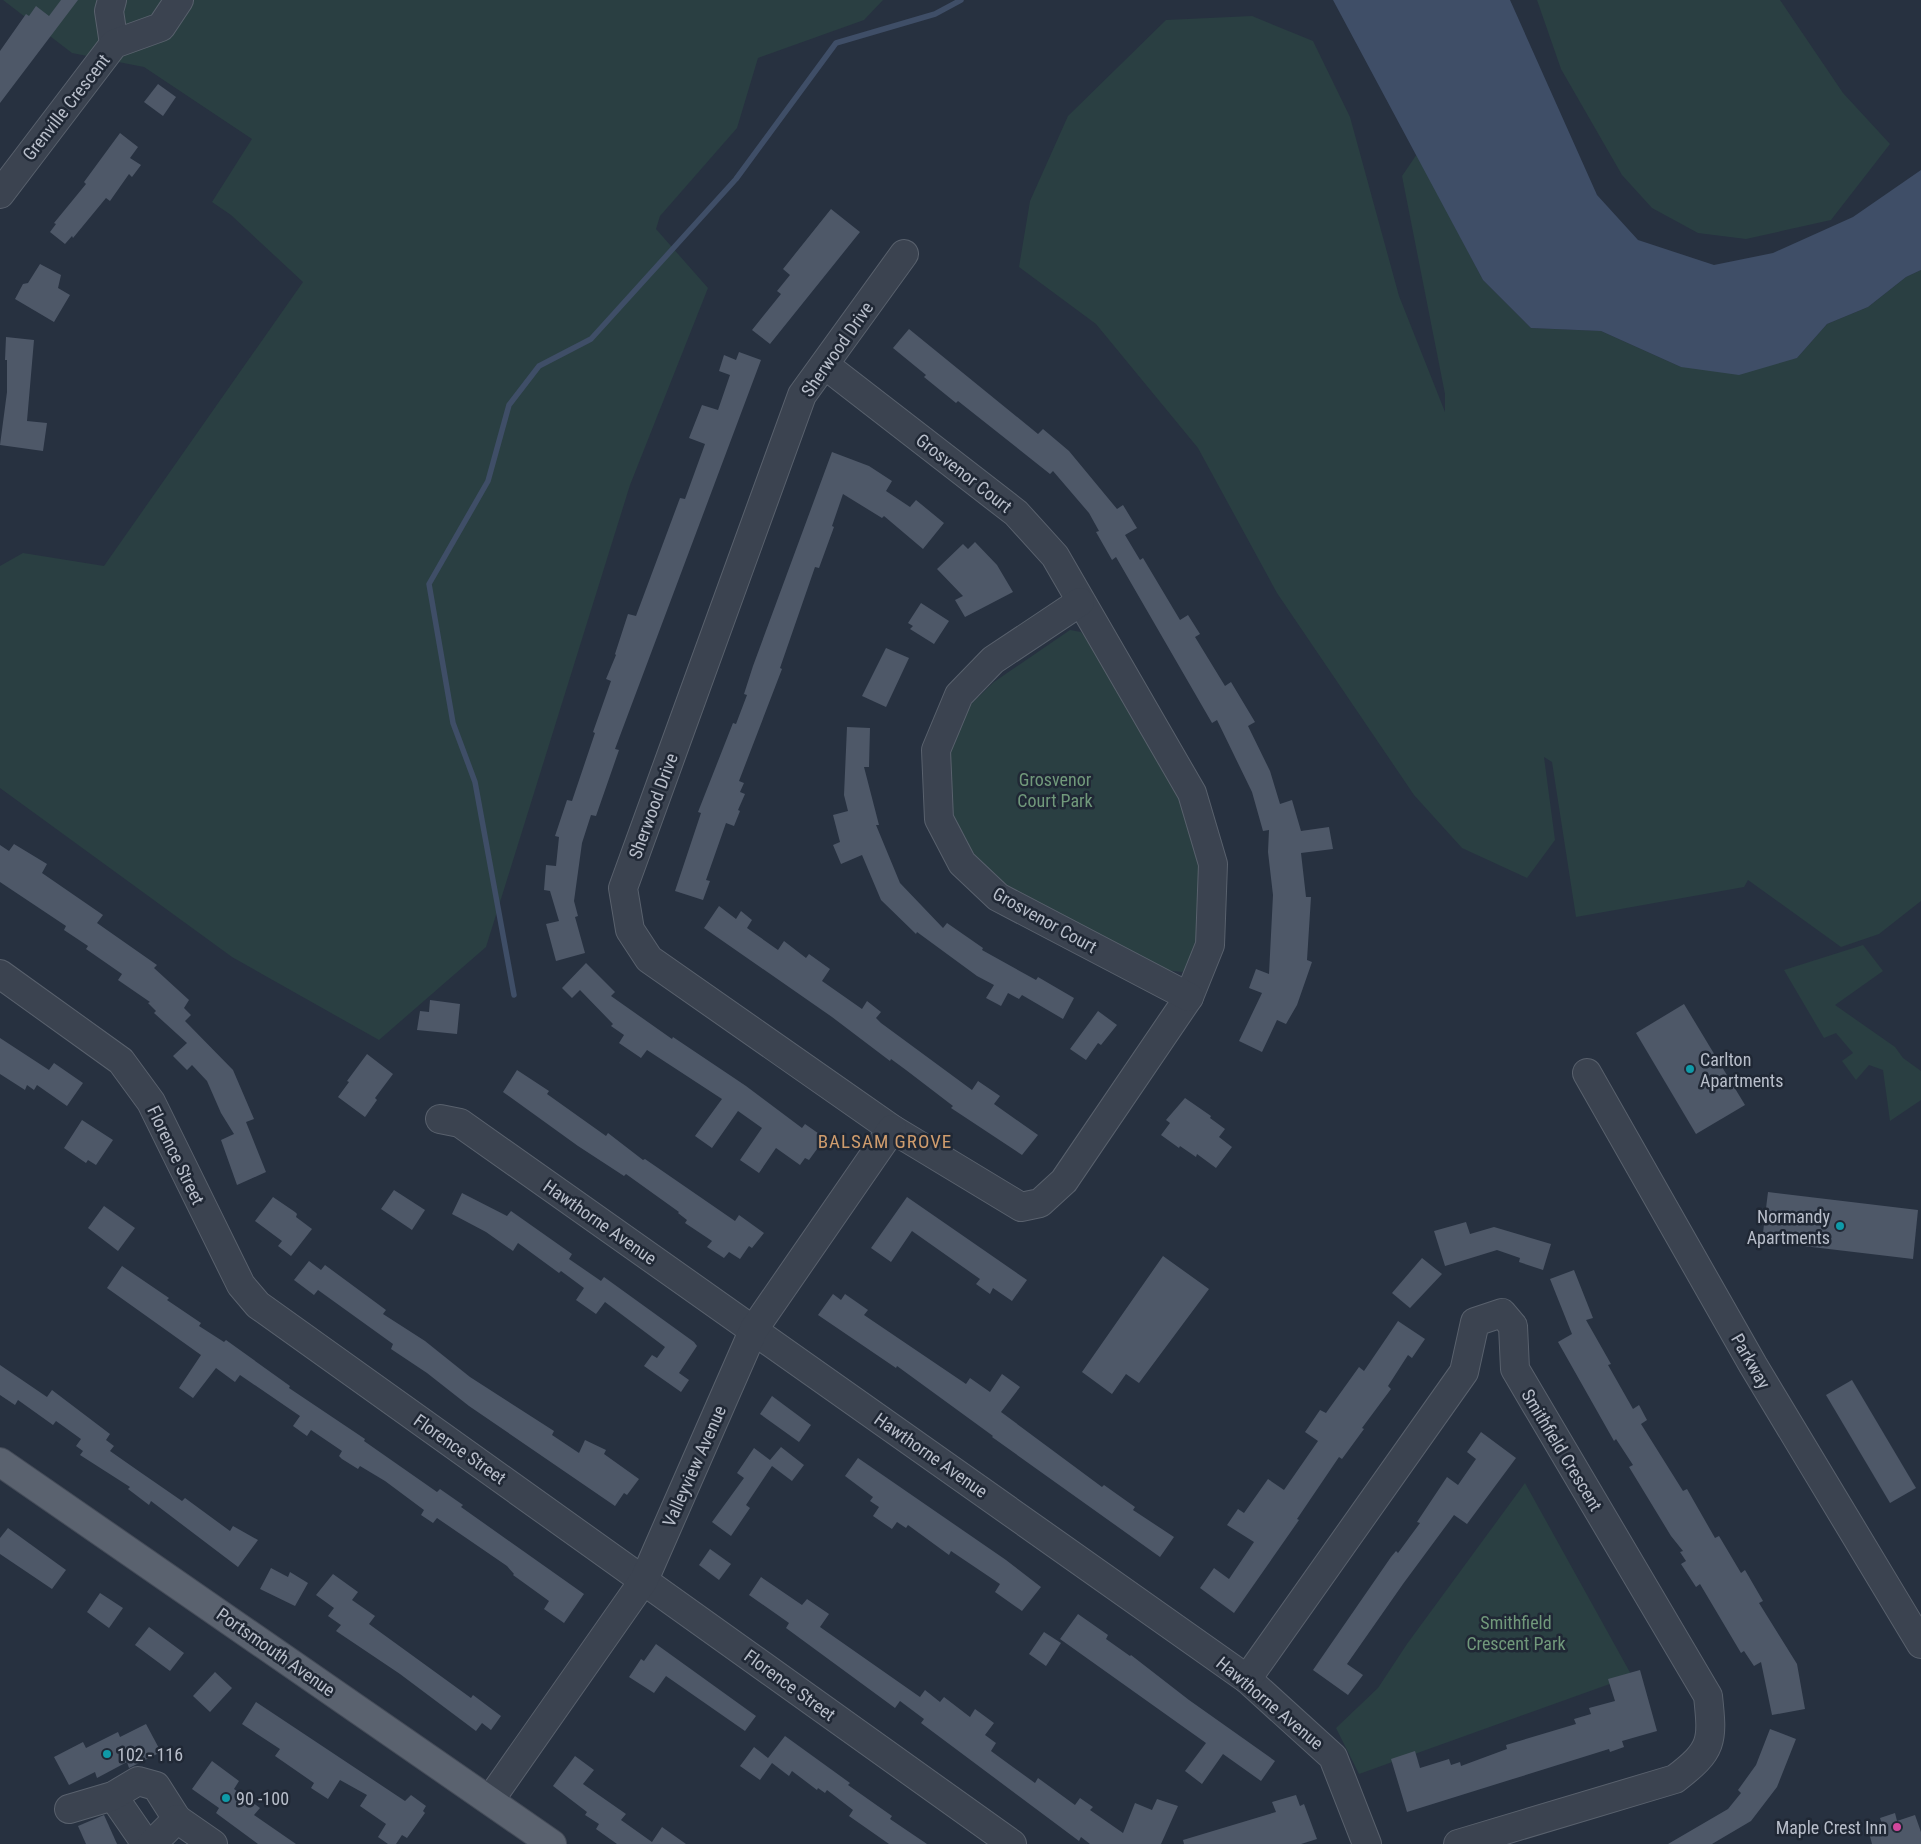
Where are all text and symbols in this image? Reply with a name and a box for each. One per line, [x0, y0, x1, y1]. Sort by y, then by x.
street label: Grenville Crescent [18, 50, 114, 164]
street label: Sherwood Drive [797, 298, 877, 400]
street label: Grosvenor Court [912, 429, 1016, 517]
street label: Sherwood Drive [624, 750, 682, 862]
park label: Grosvenor Court Park [1017, 769, 1093, 811]
street label: Grosvenor Court [989, 883, 1101, 957]
place label: Carlton Apartments [1700, 1049, 1783, 1091]
marker: Carlton Apartments [1684, 1063, 1696, 1075]
street label: Florence Street [143, 1102, 209, 1208]
district label: BALSAM GROVE [818, 1130, 952, 1153]
street label: Hawthorne Avenue [539, 1175, 661, 1269]
place label: Normandy Apartments [1747, 1206, 1830, 1248]
marker: Normandy Apartments [1834, 1220, 1846, 1232]
street label: Parkway [1727, 1330, 1775, 1393]
street label: Smithfield Crescent [1517, 1385, 1607, 1515]
street label: Valleyview Avenue [658, 1402, 730, 1530]
street label: Hawthorne Avenue [870, 1408, 992, 1502]
street label: Florence Street [410, 1410, 510, 1488]
street label: Portsmouth Avenue [213, 1603, 339, 1701]
park label: Smithfield Crescent Park [1466, 1612, 1566, 1654]
street label: Florence Street [740, 1645, 840, 1725]
street label: Hawthorne Avenue [1212, 1652, 1328, 1754]
place label: 102 - 116 [117, 1744, 183, 1765]
marker: 102 - 116 [101, 1748, 113, 1760]
place label: 90 -100 [236, 1788, 289, 1809]
marker: 90 -100 [220, 1792, 232, 1804]
place label: Maple Crest Inn [1776, 1817, 1887, 1838]
marker: Maple Crest Inn [1891, 1821, 1903, 1833]

